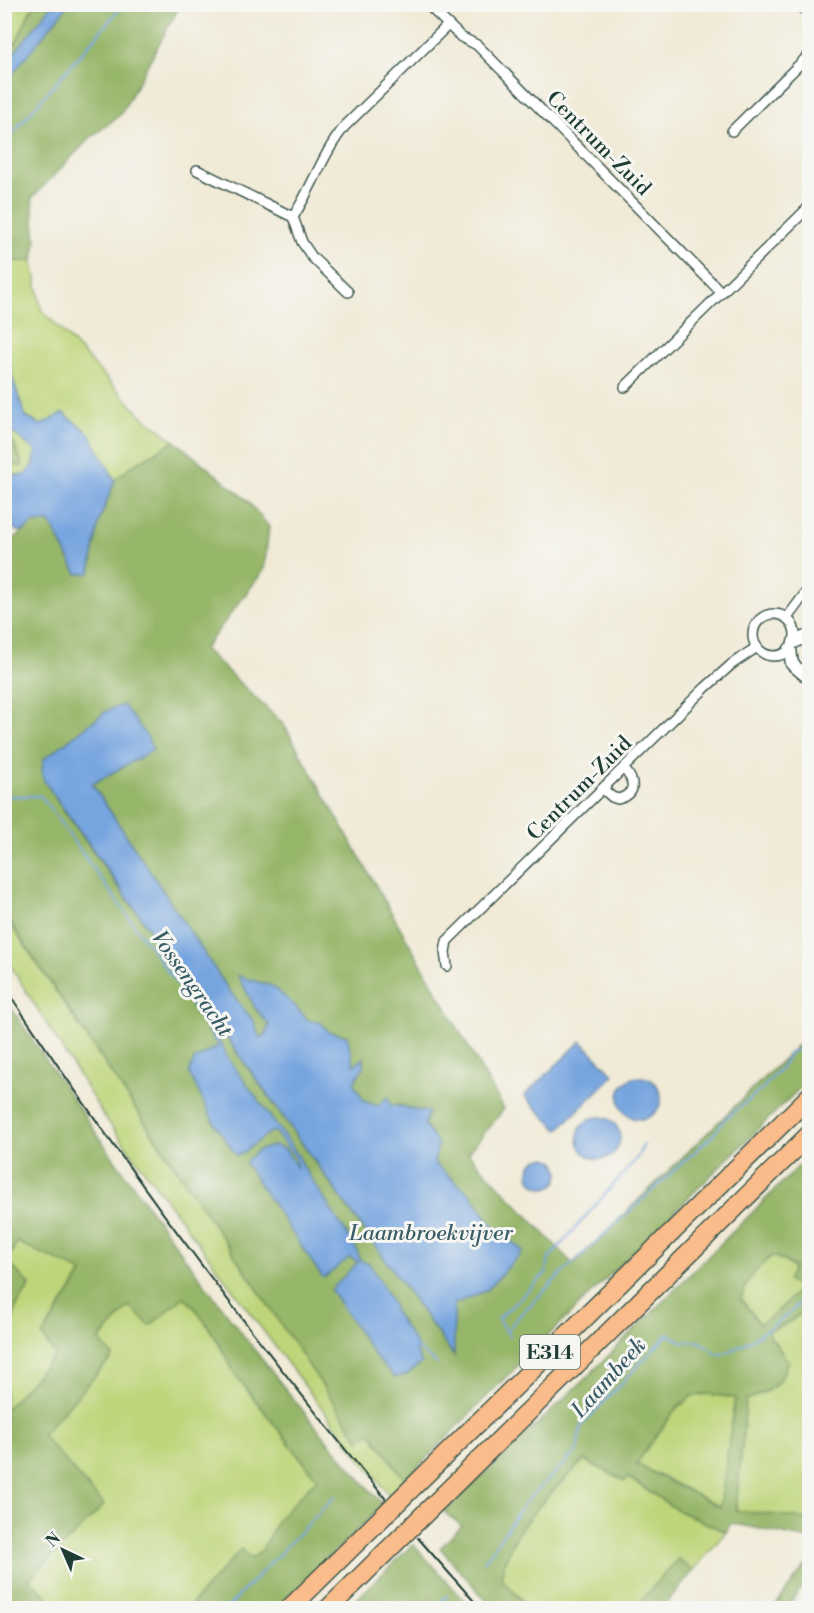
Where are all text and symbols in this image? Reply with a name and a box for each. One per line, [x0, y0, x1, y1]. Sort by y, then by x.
street label: Centrum-Zuid [540, 86, 656, 202]
street label: Centrum-Zuid [522, 731, 638, 847]
water label: Vossengracht [145, 926, 239, 1043]
water label: Laambroekvijver [348, 1220, 513, 1247]
water label: Laambeek [565, 1332, 652, 1424]
road number: E314 [520, 1335, 580, 1369]
north arrow [33, 1520, 93, 1580]
text: N [42, 1528, 65, 1552]

